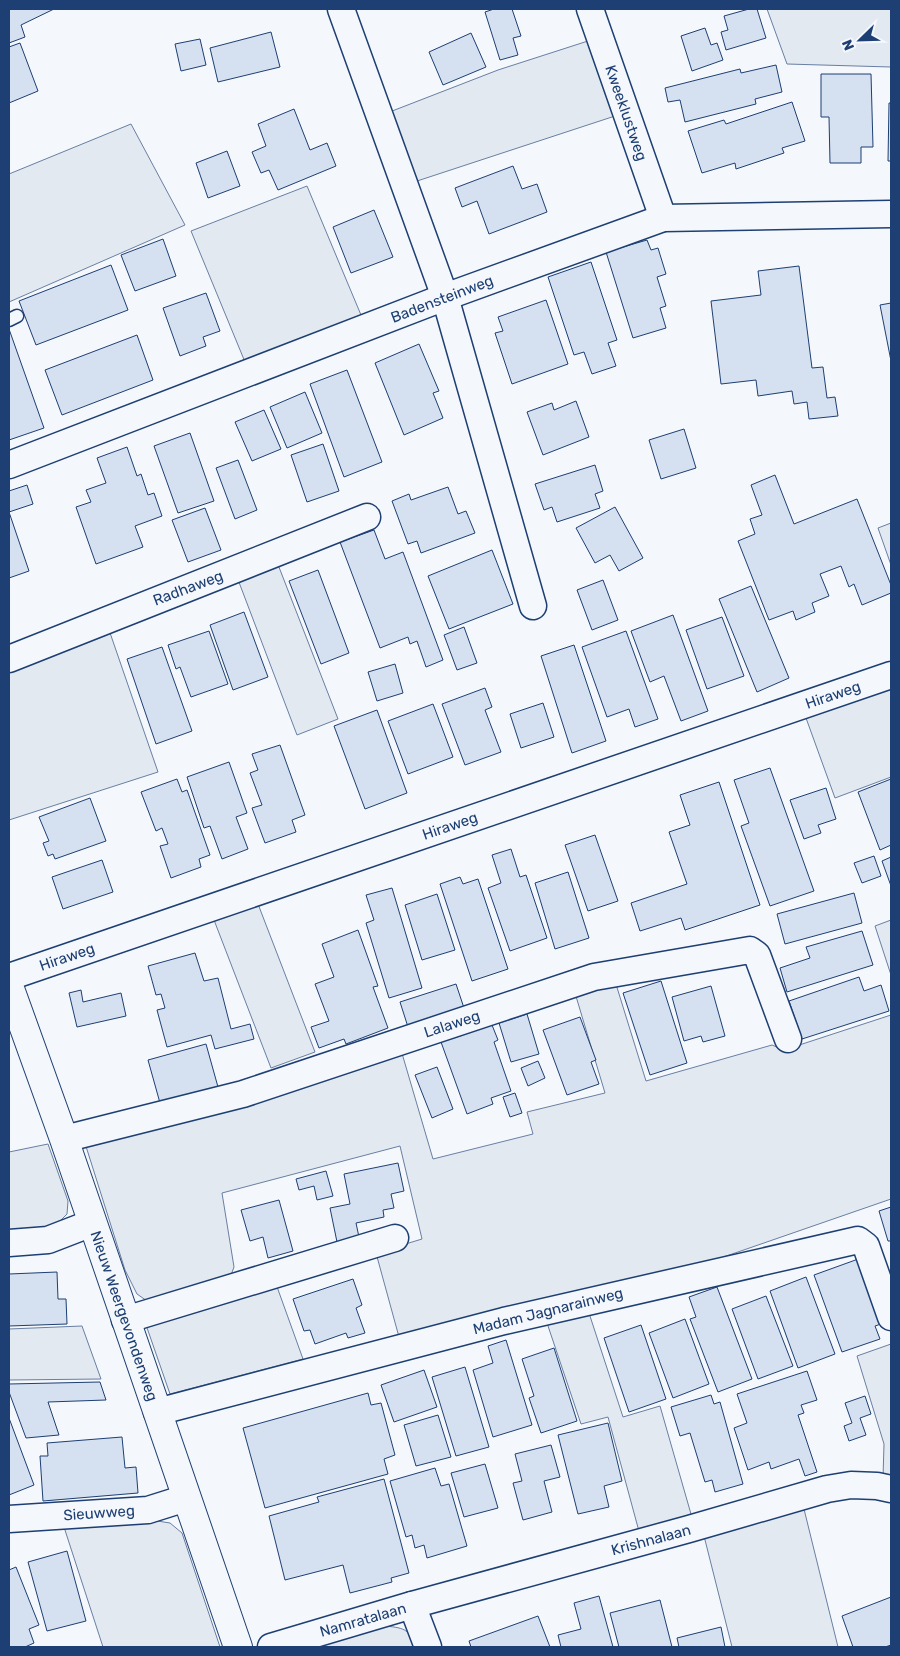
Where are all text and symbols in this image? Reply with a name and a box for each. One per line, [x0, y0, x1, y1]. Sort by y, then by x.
north arrow [835, 15, 885, 65]
text: N [839, 37, 858, 53]
street label: Kweeklustweg [601, 63, 651, 163]
street label: Badensteinweg [388, 271, 496, 327]
street label: Radhaweg [150, 566, 226, 610]
street label: Hiraweg [803, 677, 863, 713]
street label: Hiraweg [420, 808, 480, 844]
street label: Hiraweg [37, 939, 97, 975]
street label: Lalaweg [422, 1007, 482, 1041]
street label: Nieuw Weergevondenweg [86, 1228, 162, 1404]
street label: Madam Jagnarainweg [471, 1284, 625, 1338]
street label: Sieuwweg [63, 1502, 135, 1524]
street label: Krishnalaan [609, 1521, 693, 1559]
street label: Namratalaan [318, 1599, 408, 1641]

